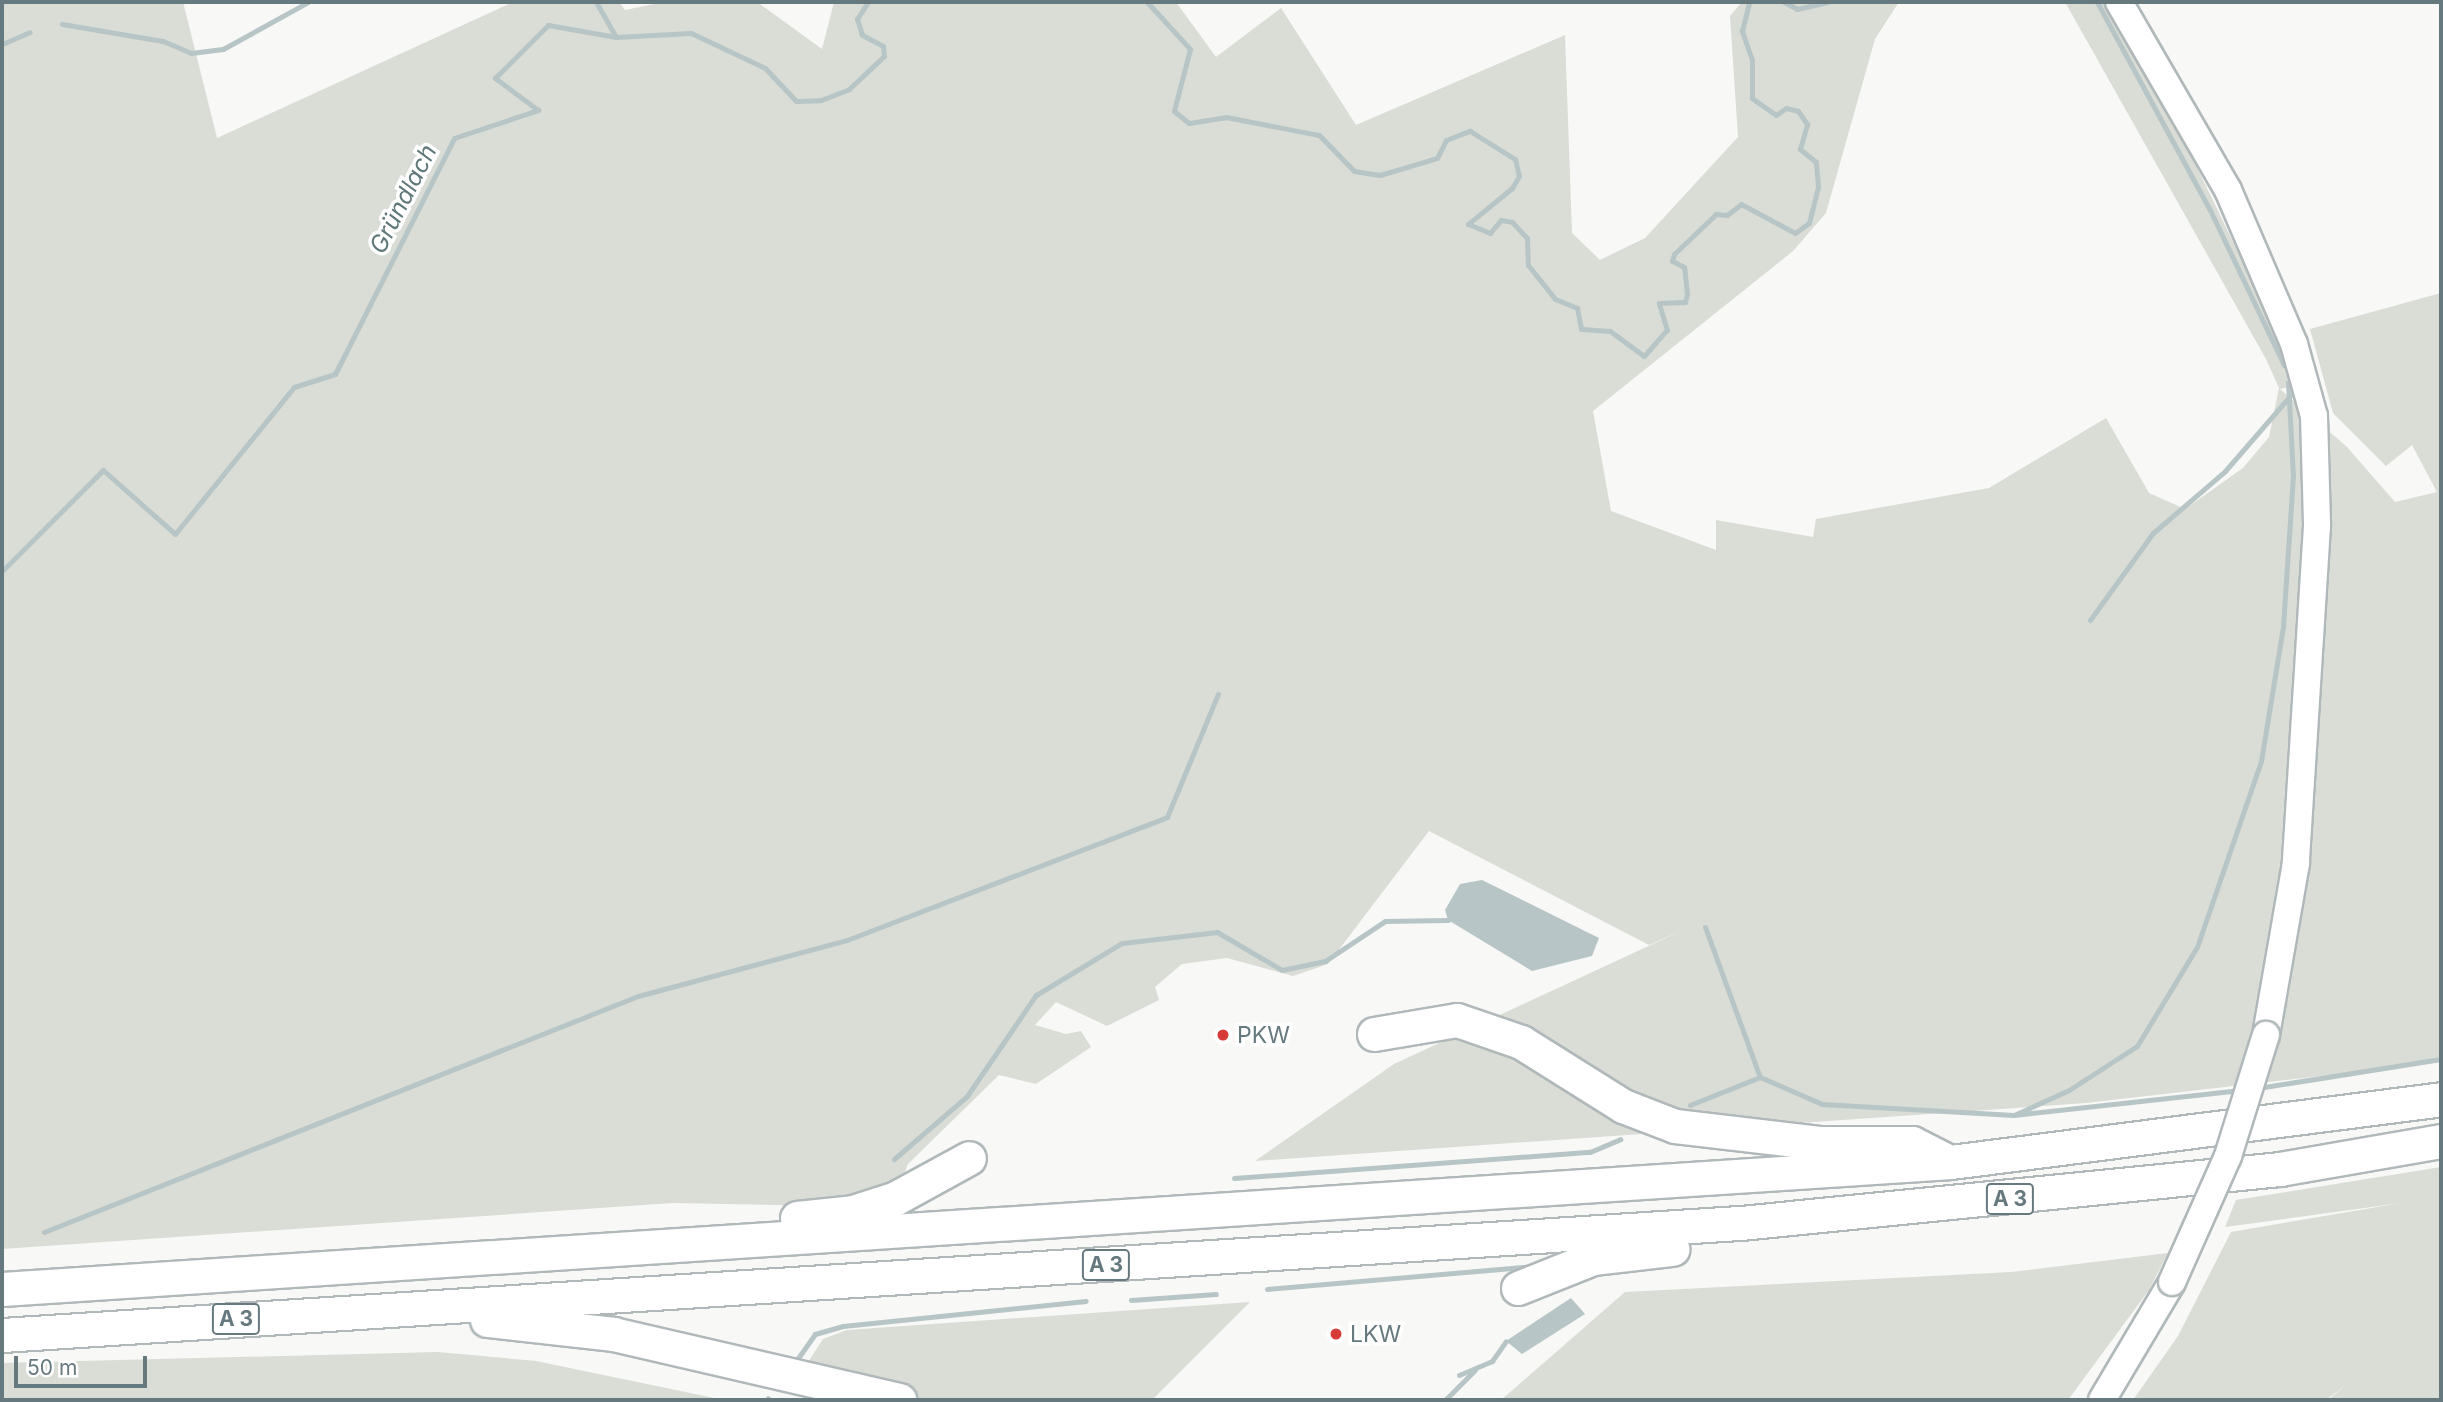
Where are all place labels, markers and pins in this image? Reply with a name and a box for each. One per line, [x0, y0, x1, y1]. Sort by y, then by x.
place label: PKW [1237, 1021, 1290, 1049]
marker: PKW [1215, 1027, 1231, 1043]
place label: LKW [1350, 1320, 1401, 1348]
marker: LKW [1328, 1326, 1344, 1342]

